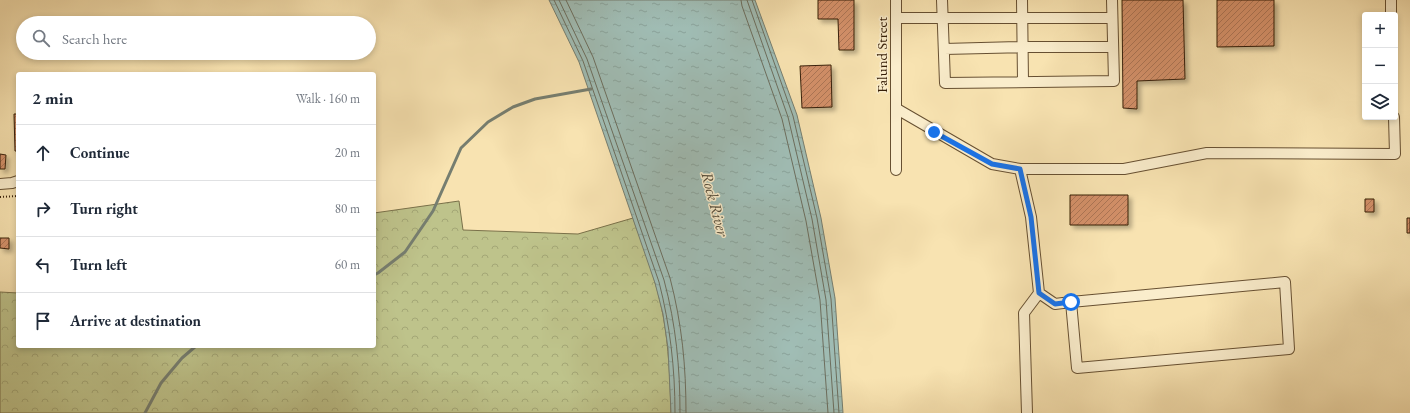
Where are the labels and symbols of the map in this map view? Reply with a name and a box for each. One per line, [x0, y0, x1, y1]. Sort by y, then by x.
street label: Falund Street [872, 17, 891, 93]
route end [925, 123, 943, 141]
water label: Rock River [696, 169, 734, 239]
route start [1062, 293, 1080, 311]

